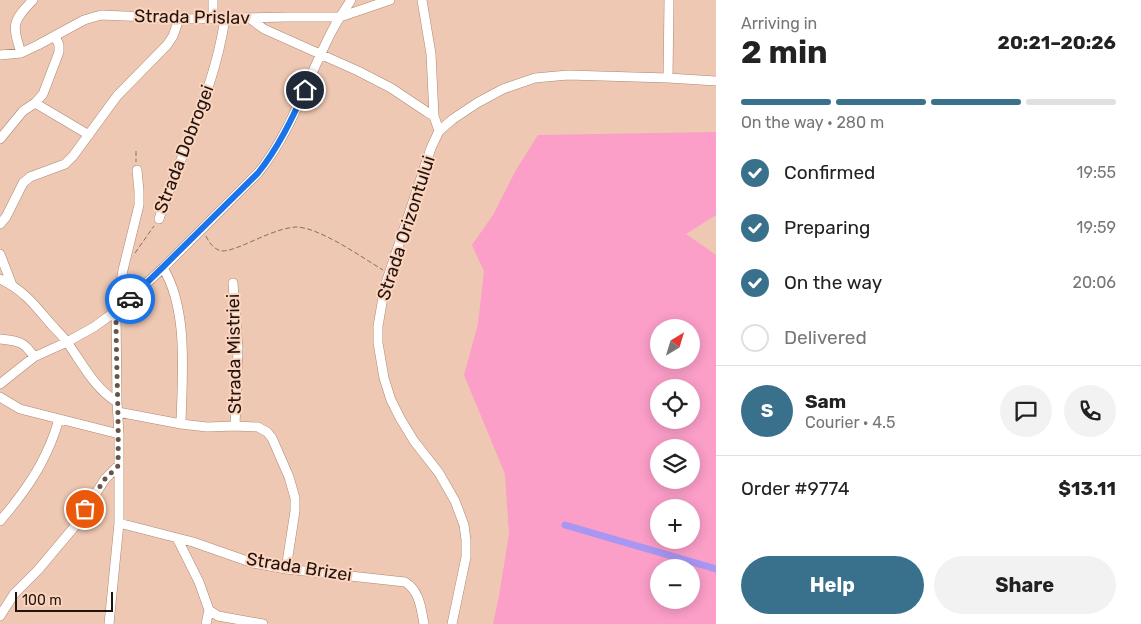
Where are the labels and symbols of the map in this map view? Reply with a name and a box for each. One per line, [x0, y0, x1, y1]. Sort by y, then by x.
street label: Strada Prislav [134, 5, 250, 29]
pin [284, 69, 326, 111]
street label: Strada Dobrogei [149, 82, 219, 216]
street label: Strada Orizontului [372, 153, 440, 303]
courier [105, 274, 155, 324]
street label: Strada Mistriei [222, 294, 246, 414]
north arrow [650, 319, 700, 369]
pin [64, 488, 106, 530]
street label: Strada Brizei [245, 548, 353, 586]
scale bar [15, 589, 112, 612]

